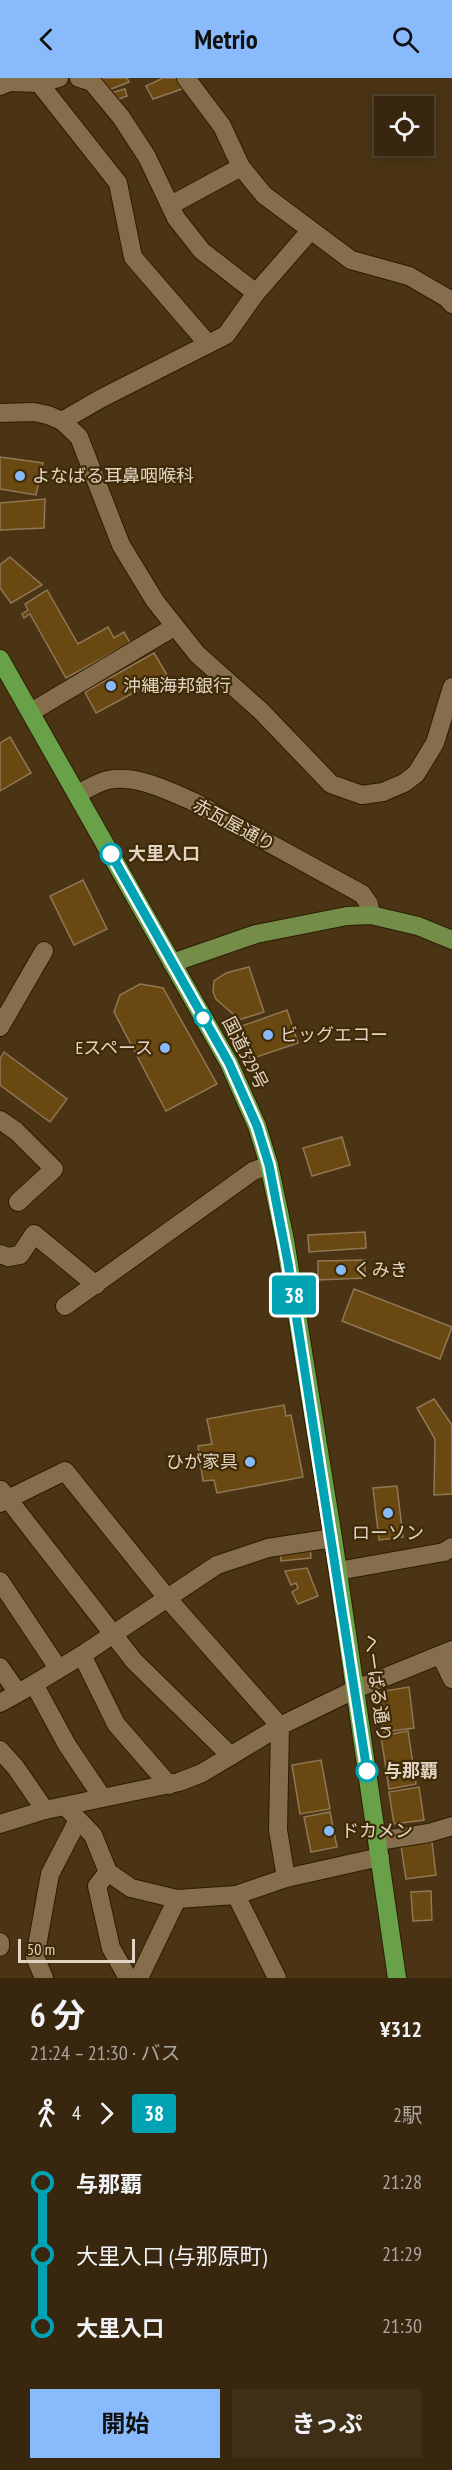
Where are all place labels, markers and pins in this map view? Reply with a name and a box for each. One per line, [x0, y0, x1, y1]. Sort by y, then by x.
place label: よなばる耳鼻咽喉科 [32, 464, 194, 487]
marker: よなばる耳鼻咽喉科 [13, 469, 27, 483]
place label: 沖縄海邦銀行 [123, 674, 231, 697]
marker: 沖縄海邦銀行 [104, 679, 118, 693]
place label: 大里入口 [128, 842, 200, 865]
marker: 大里入口 [100, 843, 122, 865]
unlabelled marker [194, 1009, 212, 1027]
place label: ビッグエコー [280, 1023, 388, 1046]
marker: ビッグエコー [261, 1028, 275, 1042]
place label: Eスペース [75, 1036, 153, 1059]
marker: Eスペース [158, 1041, 172, 1055]
place label: くみき [353, 1258, 408, 1281]
marker: くみき [334, 1263, 348, 1277]
place label: ひが家具 [166, 1450, 238, 1473]
marker: ひが家具 [243, 1455, 257, 1469]
marker: ローソン [381, 1506, 395, 1520]
place label: ローソン [352, 1521, 424, 1544]
place label: 与那覇 [384, 1759, 438, 1782]
marker: 与那覇 [356, 1760, 378, 1782]
place label: ドカメン [341, 1819, 413, 1842]
marker: ドカメン [322, 1824, 336, 1838]

